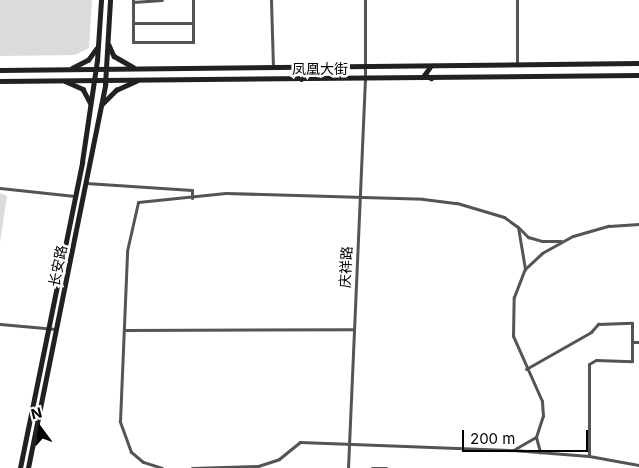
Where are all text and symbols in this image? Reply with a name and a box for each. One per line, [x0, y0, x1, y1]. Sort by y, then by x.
street label: 凤凰大街 [292, 61, 348, 77]
street label: 长安路 [46, 244, 70, 288]
street label: 庆祥路 [337, 246, 355, 288]
north arrow [15, 403, 65, 453]
text: N [29, 403, 43, 423]
scale bar [464, 420, 590, 452]
text: 200 m [470, 429, 515, 448]

